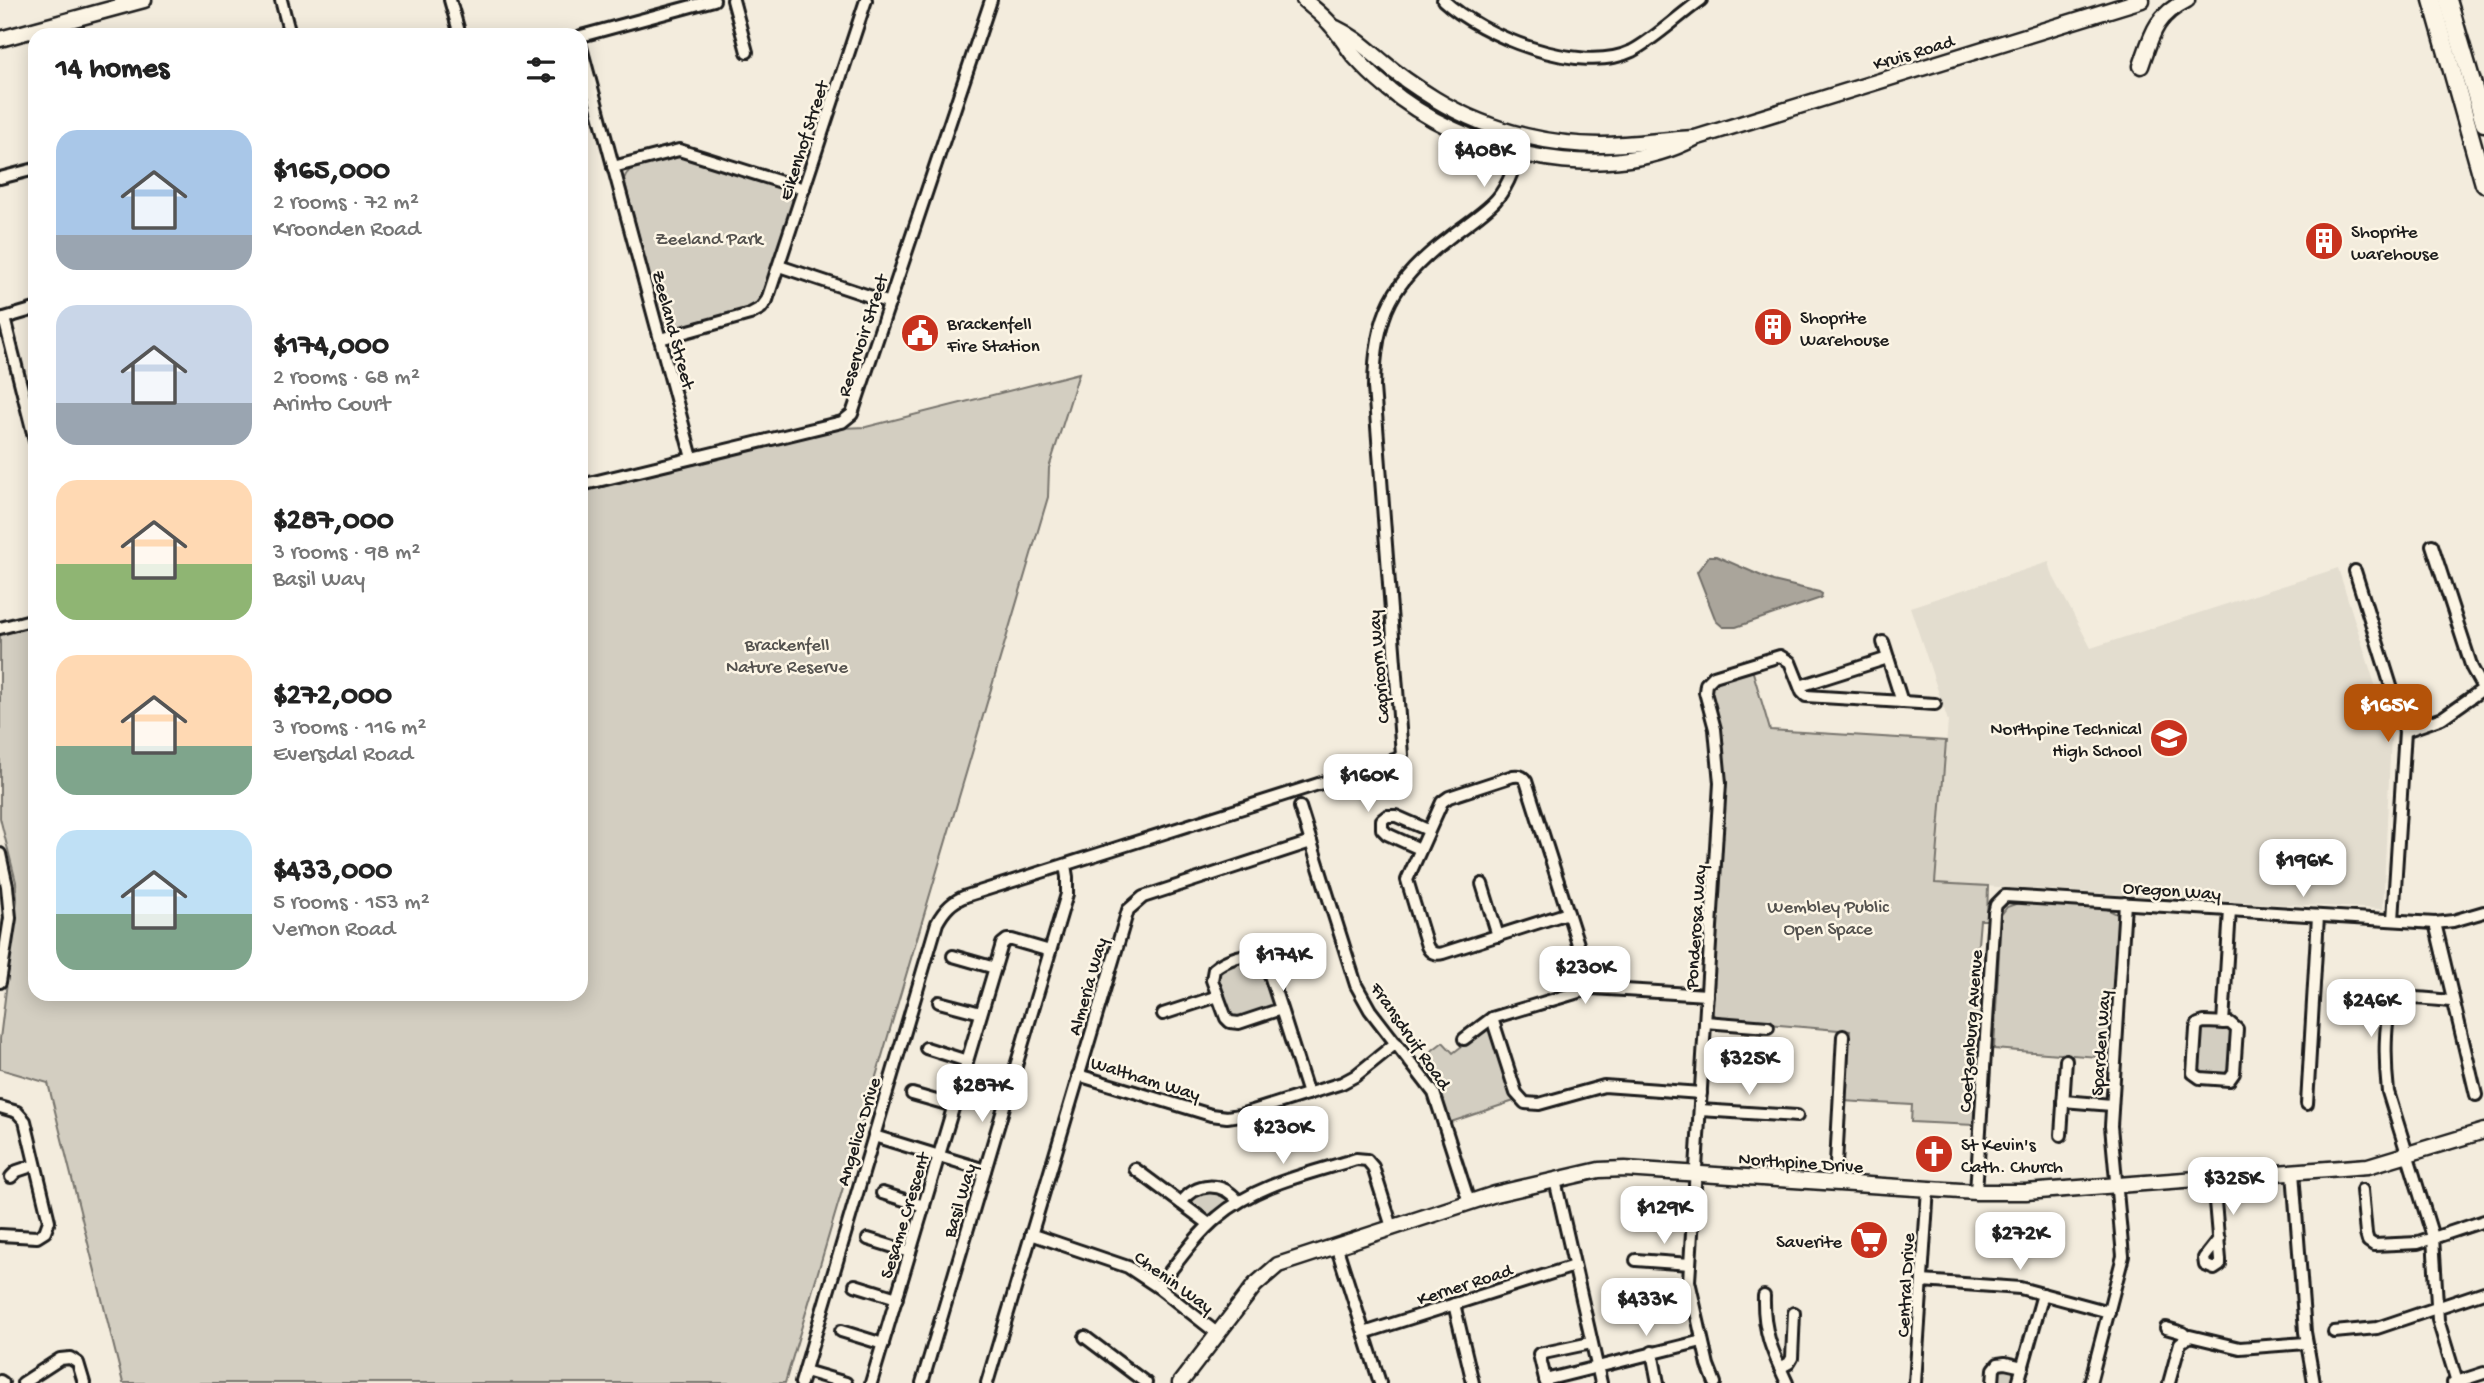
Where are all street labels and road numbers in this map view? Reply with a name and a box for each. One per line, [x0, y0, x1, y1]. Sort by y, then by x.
street label: Kruis Road [1871, 31, 1959, 78]
street label: Eikenhof Street [775, 76, 836, 204]
street label: Zeeland Street [645, 268, 699, 394]
street label: Reservoir Street [834, 270, 896, 400]
street label: Capricorn Way [1364, 608, 1397, 724]
street label: Ponderosa Way [1682, 863, 1713, 991]
street label: Oregon Way [2122, 878, 2222, 907]
street label: Almeria Way [1064, 935, 1114, 1039]
street label: Coetzenburg Avenue [1955, 949, 1990, 1113]
street label: Fransdruif Road [1363, 978, 1456, 1097]
street label: Sparden Way [2087, 989, 2118, 1097]
street label: Waltham Way [1087, 1053, 1203, 1108]
street label: Angelica Drive [833, 1075, 888, 1189]
street label: Sesame Crescent [876, 1148, 937, 1282]
street label: Northpine Drive [1738, 1149, 1864, 1180]
street label: Basil Way [939, 1161, 984, 1242]
street label: Central Drive [1893, 1232, 1922, 1338]
street label: Chenin Way [1129, 1247, 1218, 1321]
street label: Kerner Road [1415, 1260, 1517, 1312]

